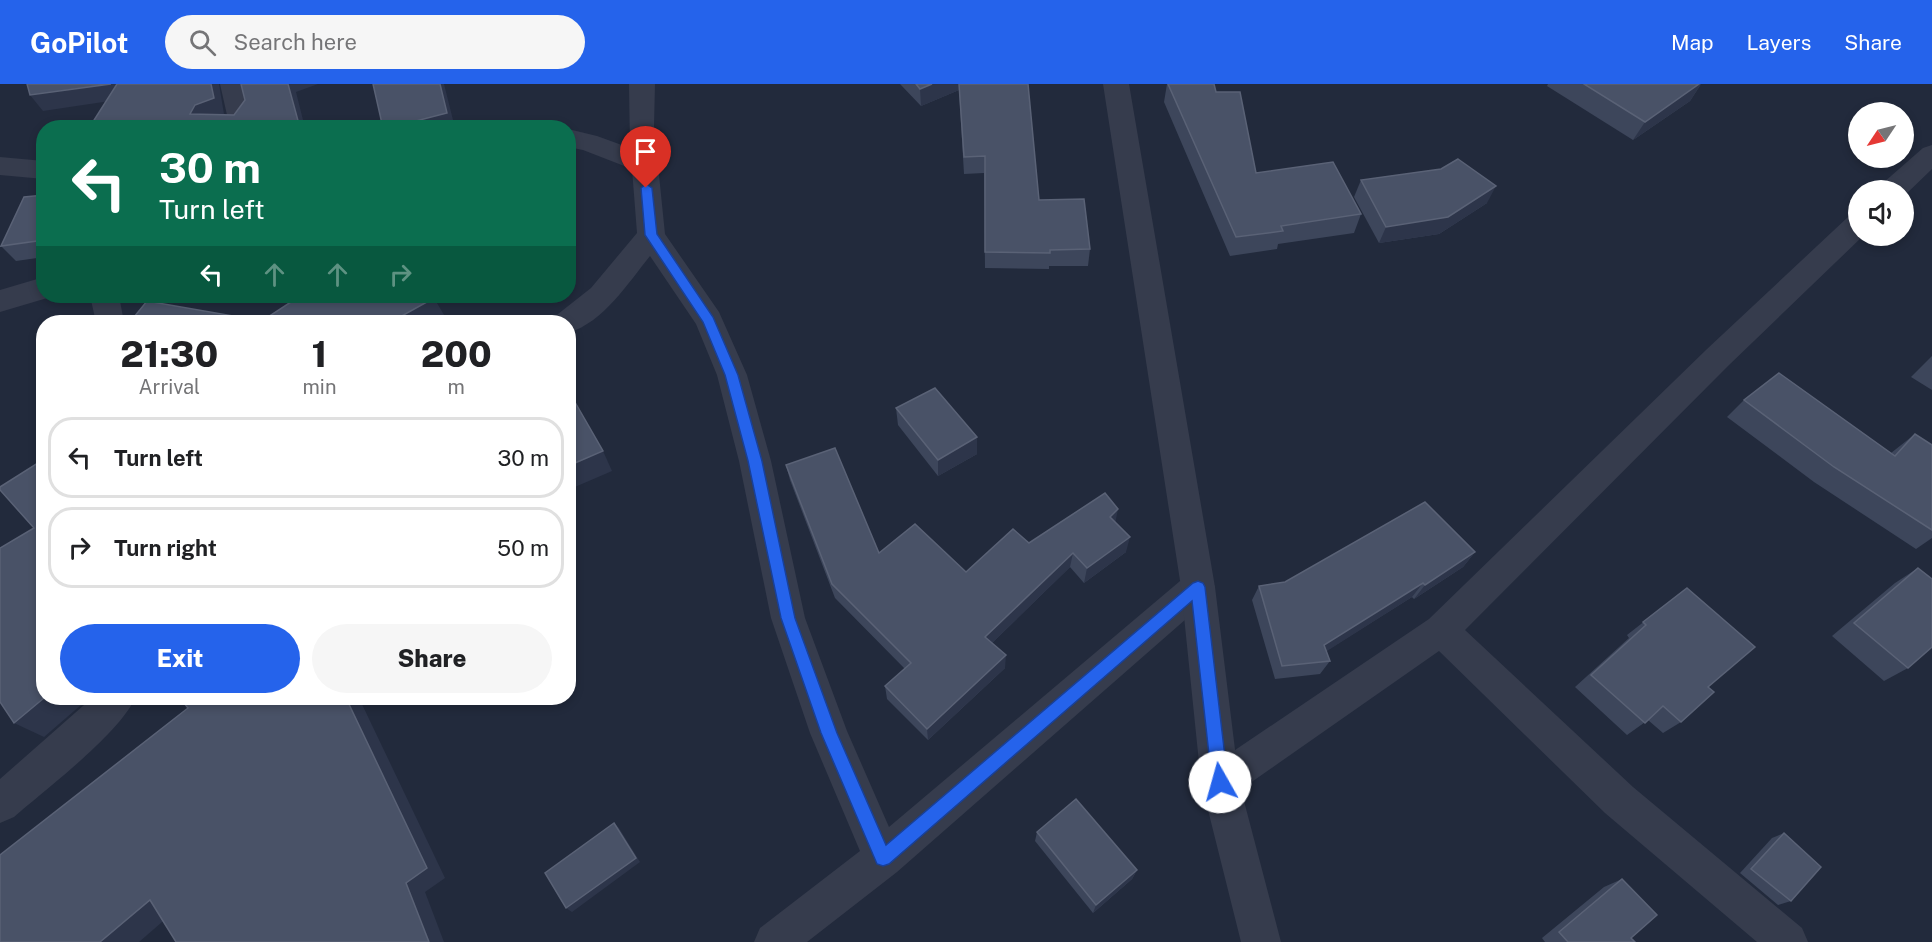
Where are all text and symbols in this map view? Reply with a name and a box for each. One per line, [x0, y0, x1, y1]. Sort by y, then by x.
search box [165, 15, 585, 69]
text: GoPilot [30, 26, 129, 59]
icon: search [186, 26, 219, 59]
text: Search here [234, 29, 357, 55]
text: Map [1671, 30, 1714, 55]
text: Layers [1747, 30, 1811, 55]
text: Share [1844, 30, 1902, 55]
north arrow [1848, 102, 1914, 168]
map controls [1848, 102, 1914, 246]
pin [620, 126, 671, 188]
icon: arrive [629, 135, 662, 168]
text: 30 m [159, 143, 261, 192]
icon: left [60, 144, 138, 222]
button: sound [1848, 180, 1914, 246]
text: Turn left [159, 193, 265, 225]
icon: left [195, 258, 228, 291]
icon: ahead [258, 258, 291, 291]
icon: ahead [321, 258, 354, 291]
icon: right [384, 258, 417, 291]
text: 21:30 [120, 333, 218, 375]
text: 1 [312, 333, 327, 375]
text: 200 [421, 333, 492, 375]
text: Arrival [138, 375, 200, 399]
text: min [303, 375, 336, 399]
text: m [448, 375, 465, 399]
icon: left [63, 441, 96, 474]
text: Turn left [114, 445, 203, 471]
text: 30 m [497, 445, 549, 471]
icon: right [63, 531, 96, 564]
text: Turn right [114, 535, 217, 561]
text: 50 m [497, 535, 549, 561]
button: Exit [60, 624, 300, 693]
button: Share [312, 624, 552, 693]
position arrow [1188, 750, 1252, 814]

